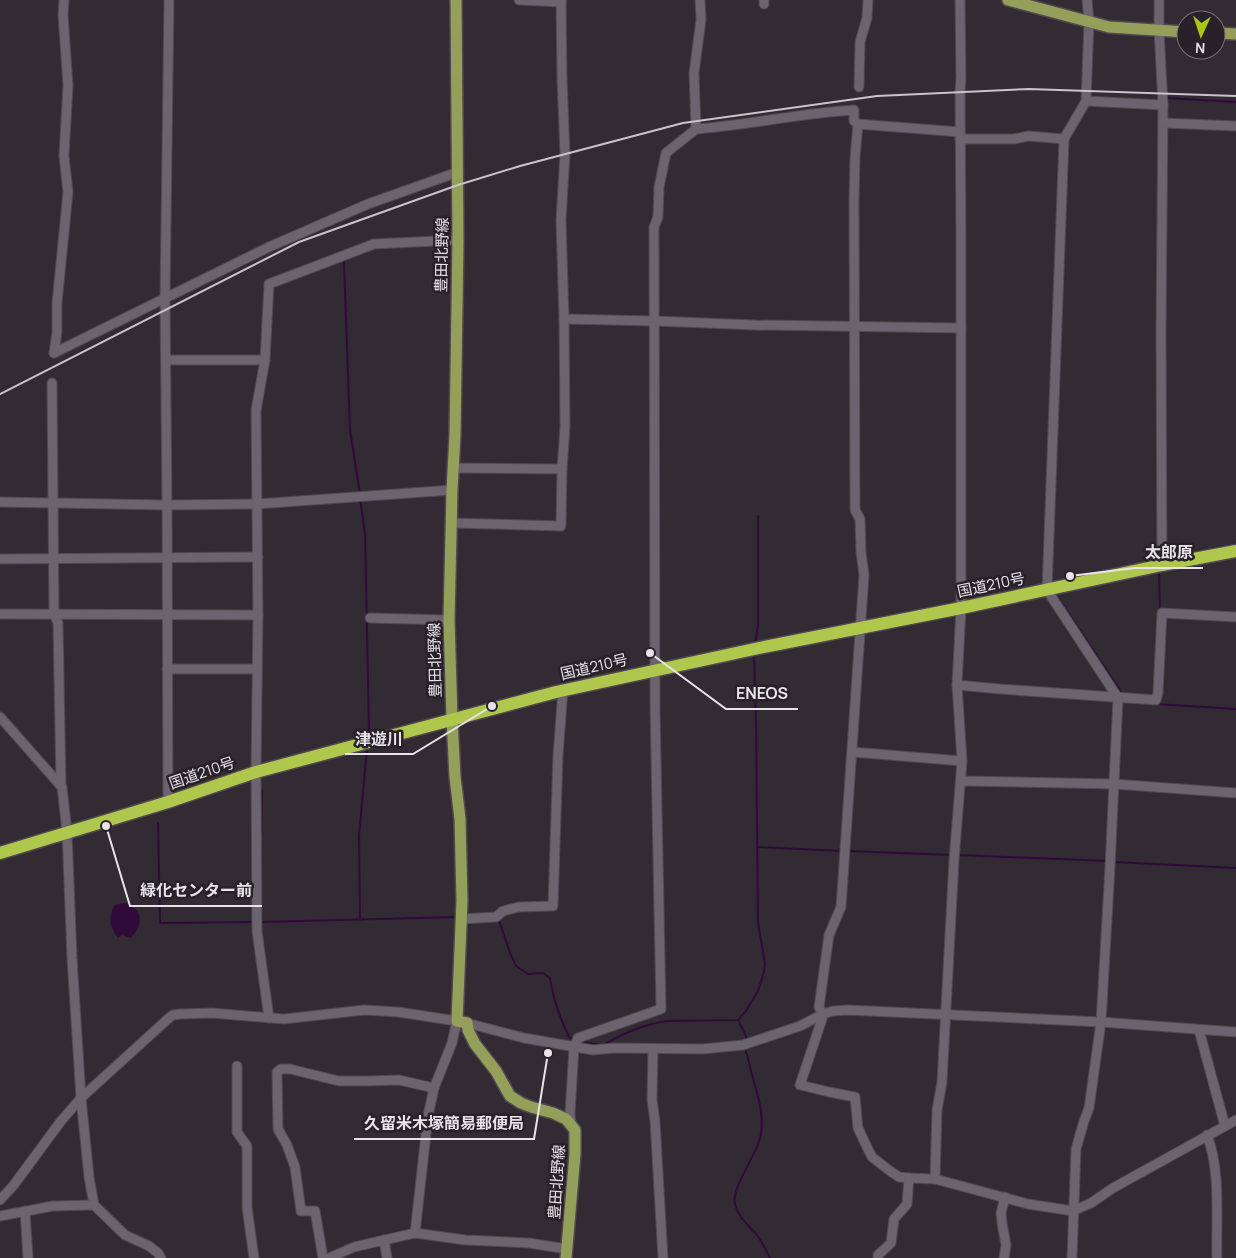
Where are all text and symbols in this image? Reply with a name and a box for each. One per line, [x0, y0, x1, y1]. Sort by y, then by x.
north arrow [1176, 10, 1226, 60]
text: N [1195, 39, 1206, 58]
street label: 豊田北野線 [430, 217, 453, 293]
callout: 太郎原 [1135, 537, 1203, 568]
text: 太郎原 [1145, 541, 1193, 563]
street label: 国道210号 [955, 567, 1027, 602]
street label: 豊田北野線 [423, 622, 446, 698]
street label: 国道210号 [558, 649, 630, 684]
callout: ENEOS [726, 678, 798, 709]
text: ENEOS [736, 682, 788, 704]
callout: 津遊川 [345, 723, 413, 754]
text: 津遊川 [355, 728, 403, 750]
street label: 国道210号 [166, 751, 238, 794]
callout: 緑化センター前 [130, 875, 262, 906]
text: 緑化センター前 [140, 879, 252, 901]
callout: 久留米木塚簡易郵便局 [354, 1108, 534, 1139]
text: 久留米木塚簡易郵便局 [364, 1112, 524, 1134]
street label: 豊田北野線 [543, 1144, 570, 1220]

